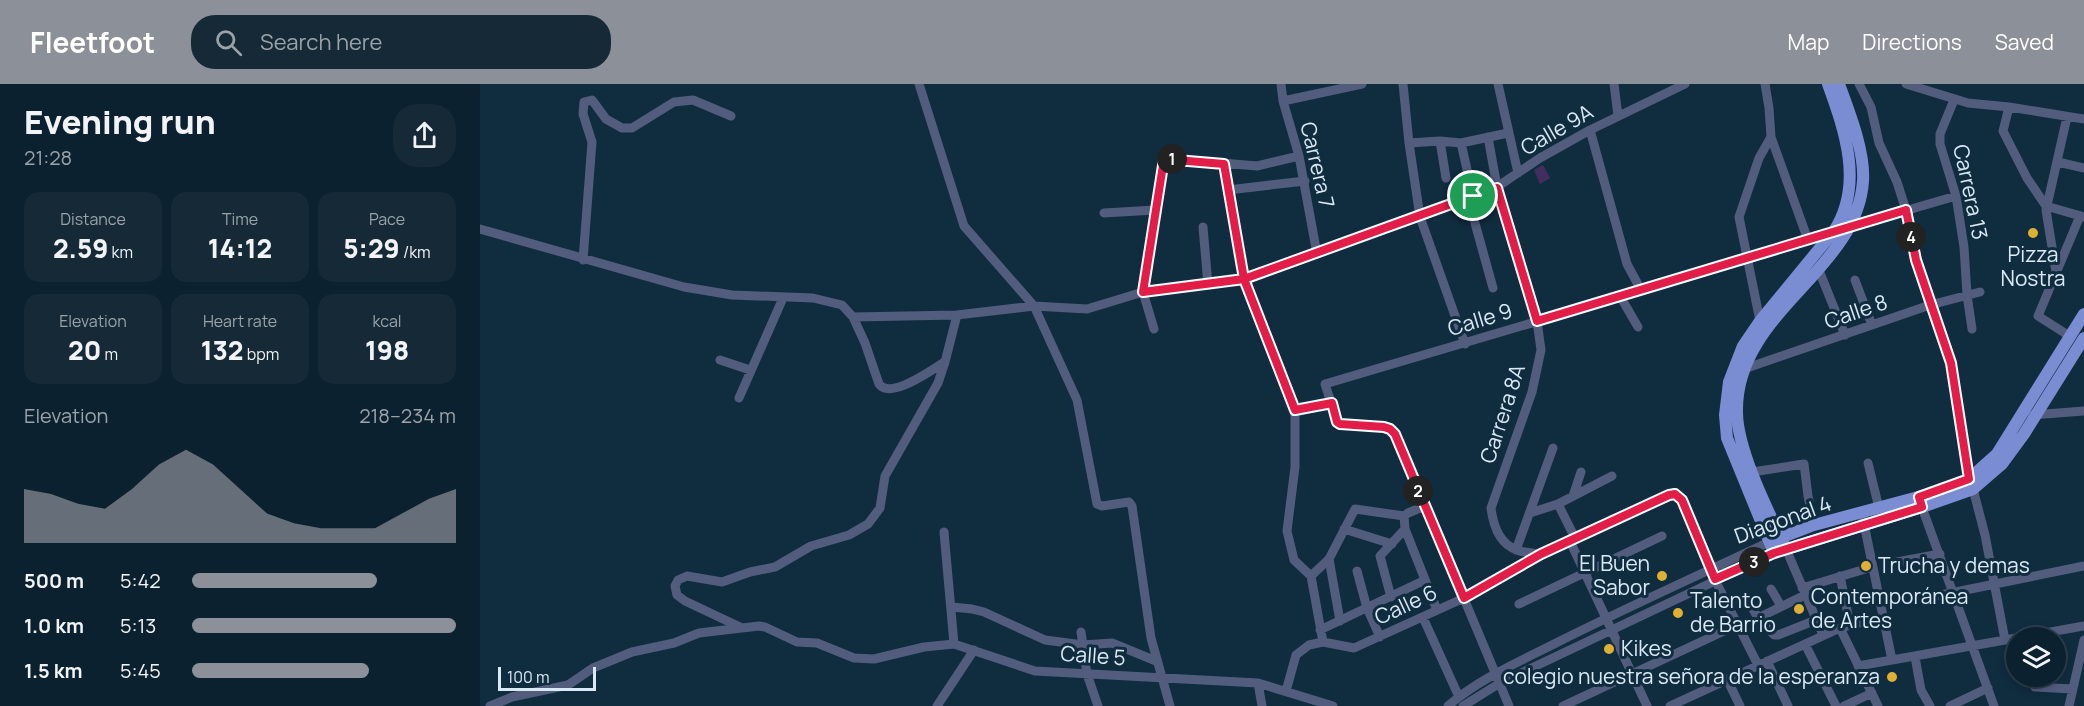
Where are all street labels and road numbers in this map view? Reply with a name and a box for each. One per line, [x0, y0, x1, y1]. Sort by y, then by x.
street label: Calle 9A [1515, 97, 1598, 161]
street label: Carrera 7 [1294, 119, 1341, 211]
street label: Carrera 13 [1947, 142, 1995, 242]
street label: Calle 8 [1820, 287, 1891, 335]
street label: Calle 9 [1444, 296, 1515, 342]
street label: Carrera 8A [1473, 361, 1531, 467]
street label: Diagonal 4 [1730, 489, 1835, 550]
street label: Calle 6 [1370, 577, 1441, 631]
street label: Calle 5 [1060, 639, 1127, 671]

